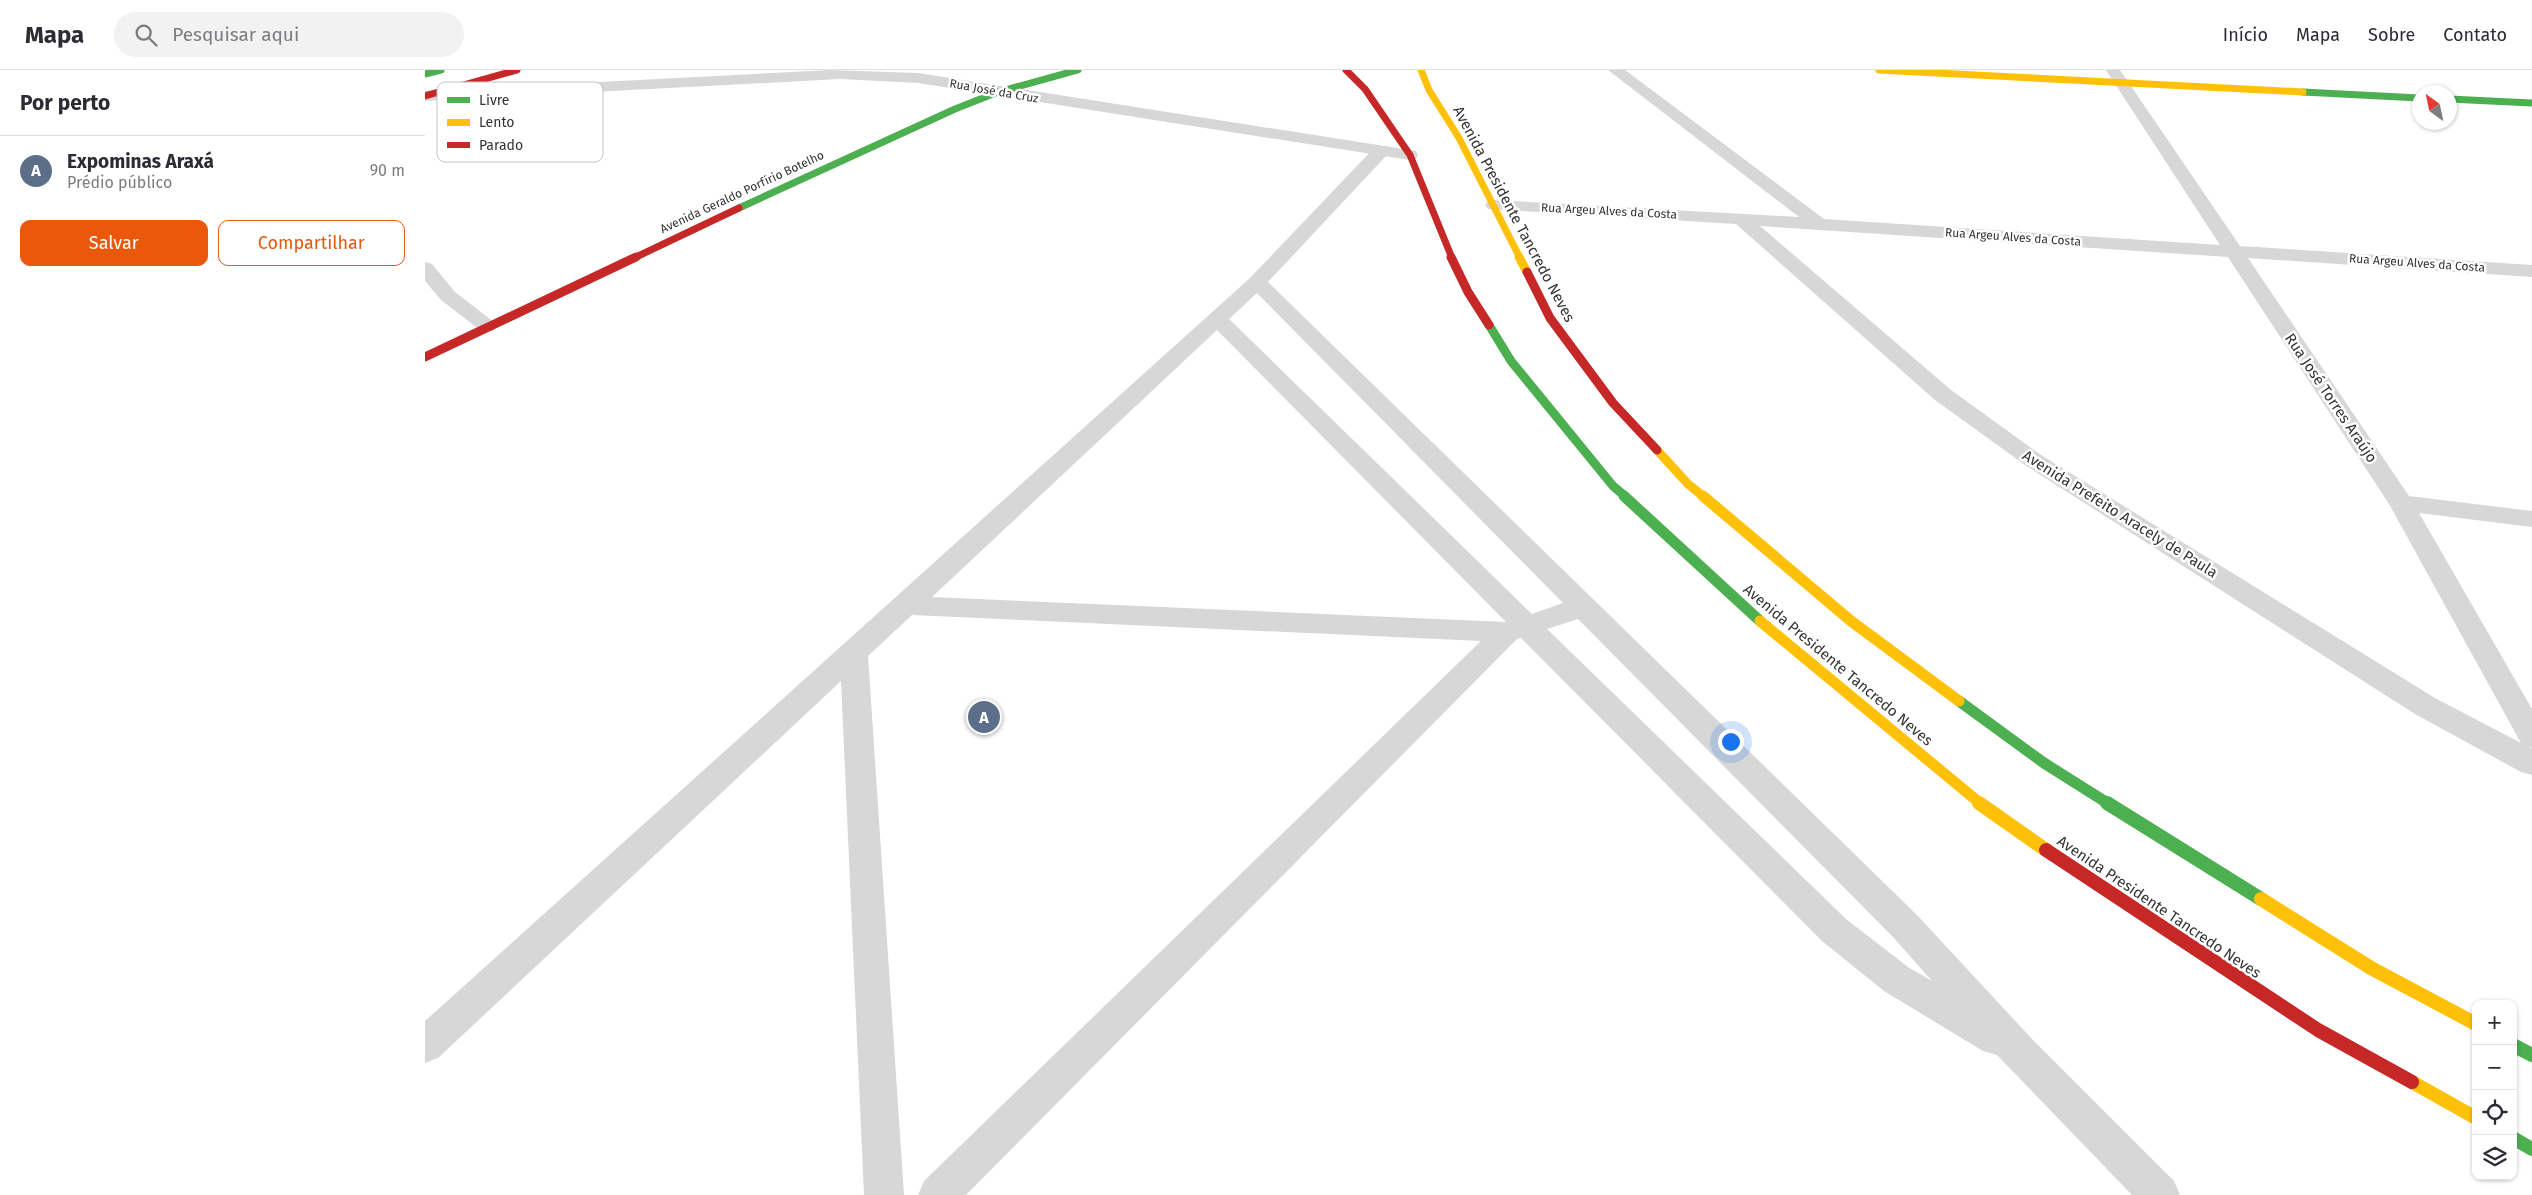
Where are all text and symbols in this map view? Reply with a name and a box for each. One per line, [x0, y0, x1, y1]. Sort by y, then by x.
search box [114, 12, 464, 57]
text: Mapa [25, 21, 84, 49]
icon: search [132, 21, 160, 49]
text: Pesquisar aqui [172, 23, 299, 46]
text: Início [2223, 24, 2268, 46]
text: Mapa [2296, 24, 2340, 46]
text: Sobre [2368, 24, 2415, 46]
text: Contato [2443, 24, 2507, 46]
street label: Rua José da Cruz [948, 76, 1040, 106]
legend [437, 82, 603, 162]
north arrow [2412, 85, 2457, 130]
text: Por perto [20, 90, 110, 116]
text: Livre [479, 92, 509, 109]
street label: Avenida Presidente Tancredo Neves [1449, 103, 1579, 325]
text: Lento [479, 114, 514, 131]
text: Parado [479, 137, 523, 154]
street label: Avenida Geraldo Porfírio Botelho [658, 148, 826, 236]
text: Expominas Araxá [67, 150, 214, 173]
text: A [31, 161, 41, 180]
text: 90 m [370, 161, 405, 180]
text: Prédio público [67, 173, 172, 192]
street label: Rua Argeu Alves da Costa [1541, 200, 1677, 222]
button: Salvar [20, 220, 208, 266]
button: Compartilhar [218, 220, 405, 266]
street label: Rua Argeu Alves da Costa [1945, 225, 2081, 249]
street label: Rua Argeu Alves da Costa [2349, 251, 2485, 275]
street label: Rua José Torres Araújo [2281, 330, 2381, 466]
street label: Avenida Prefeito Aracely de Paula [2019, 446, 2221, 582]
street label: Avenida Presidente Tancredo Neves [1740, 580, 1936, 750]
pin: A [968, 698, 1000, 736]
your location [1718, 729, 1744, 755]
street label: Avenida Presidente Tancredo Neves [2054, 832, 2264, 982]
map controls [2472, 1000, 2517, 1180]
button: + [2472, 1000, 2517, 1045]
button: − [2472, 1045, 2517, 1090]
button: locate [2472, 1090, 2517, 1135]
button: layers [2472, 1135, 2517, 1180]

